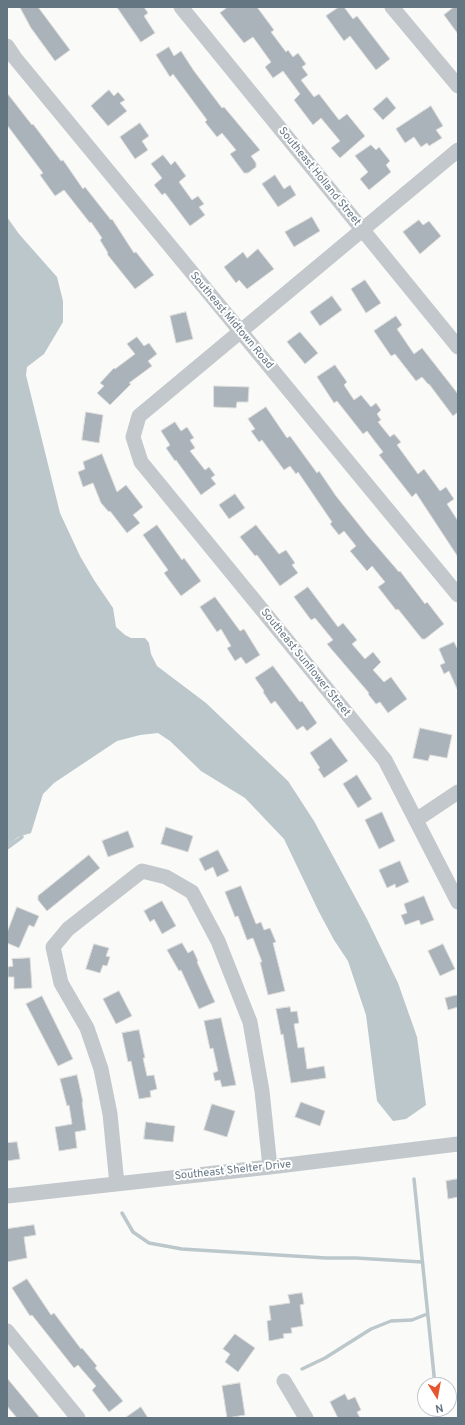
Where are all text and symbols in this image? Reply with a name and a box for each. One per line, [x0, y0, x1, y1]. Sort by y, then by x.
street label: Southeast Holland Street [275, 125, 363, 229]
street label: Southeast Midtown Road [187, 270, 275, 372]
street label: Southeast Sunflower Street [257, 606, 353, 720]
street label: Southeast Shelter Drive [174, 1158, 292, 1184]
north arrow [417, 1377, 457, 1417]
text: N [434, 1400, 444, 1415]

